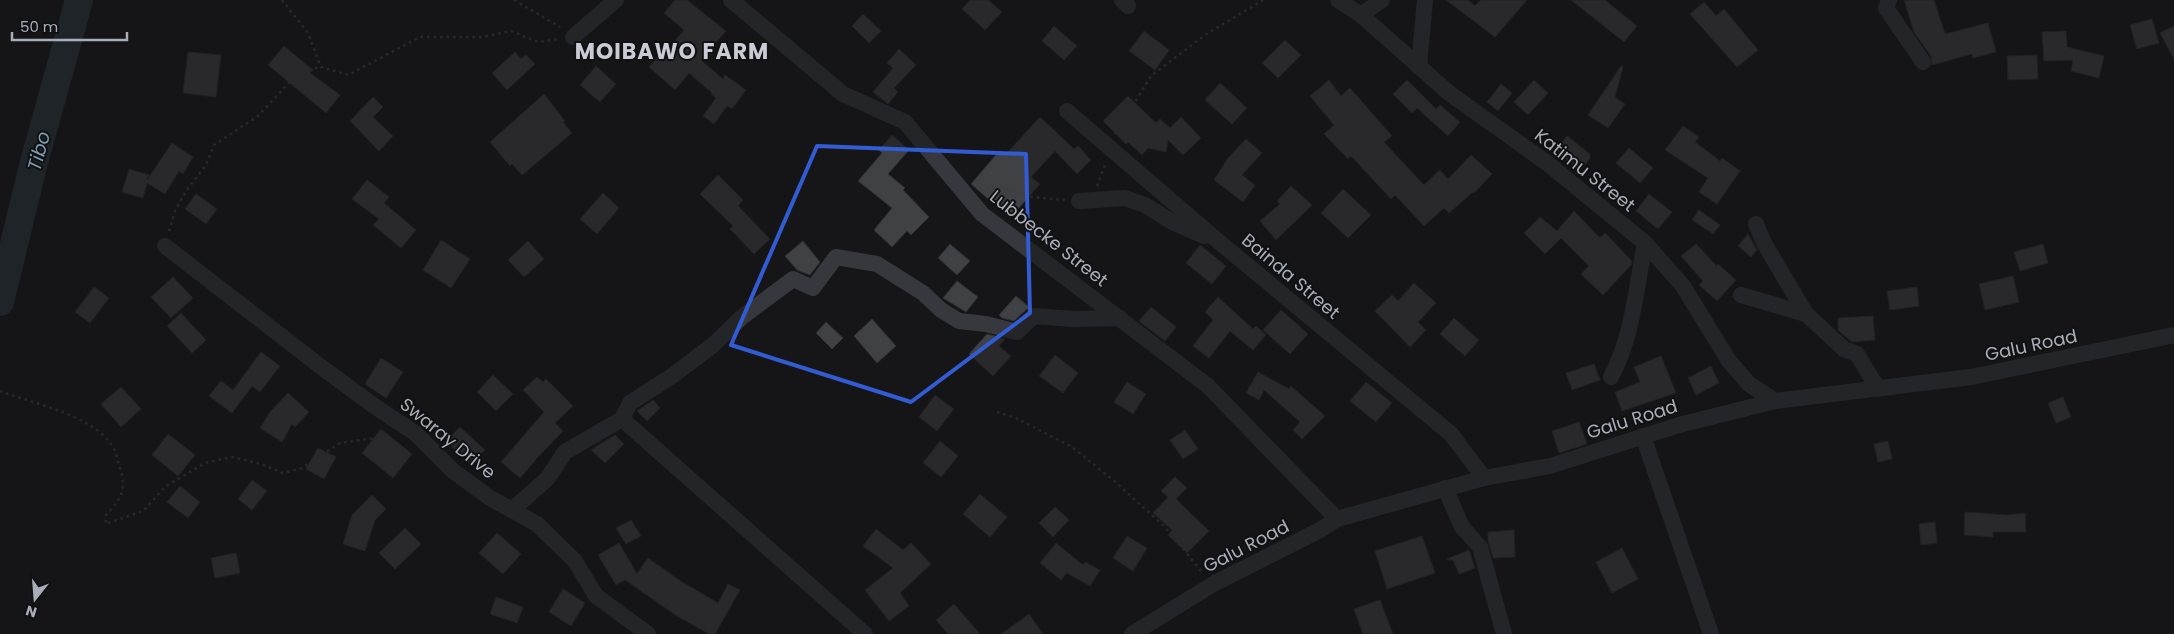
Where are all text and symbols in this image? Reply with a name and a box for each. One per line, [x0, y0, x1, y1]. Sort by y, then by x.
scale bar [12, 10, 128, 42]
text: 50 m [20, 16, 58, 37]
district label: MOIBAWO FARM [575, 36, 769, 67]
street label: Katimu Street [1529, 123, 1641, 217]
water label: Tibo [21, 128, 57, 174]
street label: Lubbecke Street [985, 184, 1113, 292]
street label: Bainda Street [1237, 228, 1345, 324]
street label: Galu Road [1983, 323, 2079, 367]
street label: Swaray Drive [395, 392, 501, 484]
street label: Galu Road [1584, 393, 1680, 445]
street label: Galu Road [1199, 514, 1293, 578]
north arrow [10, 574, 60, 624]
text: N [23, 600, 39, 623]

